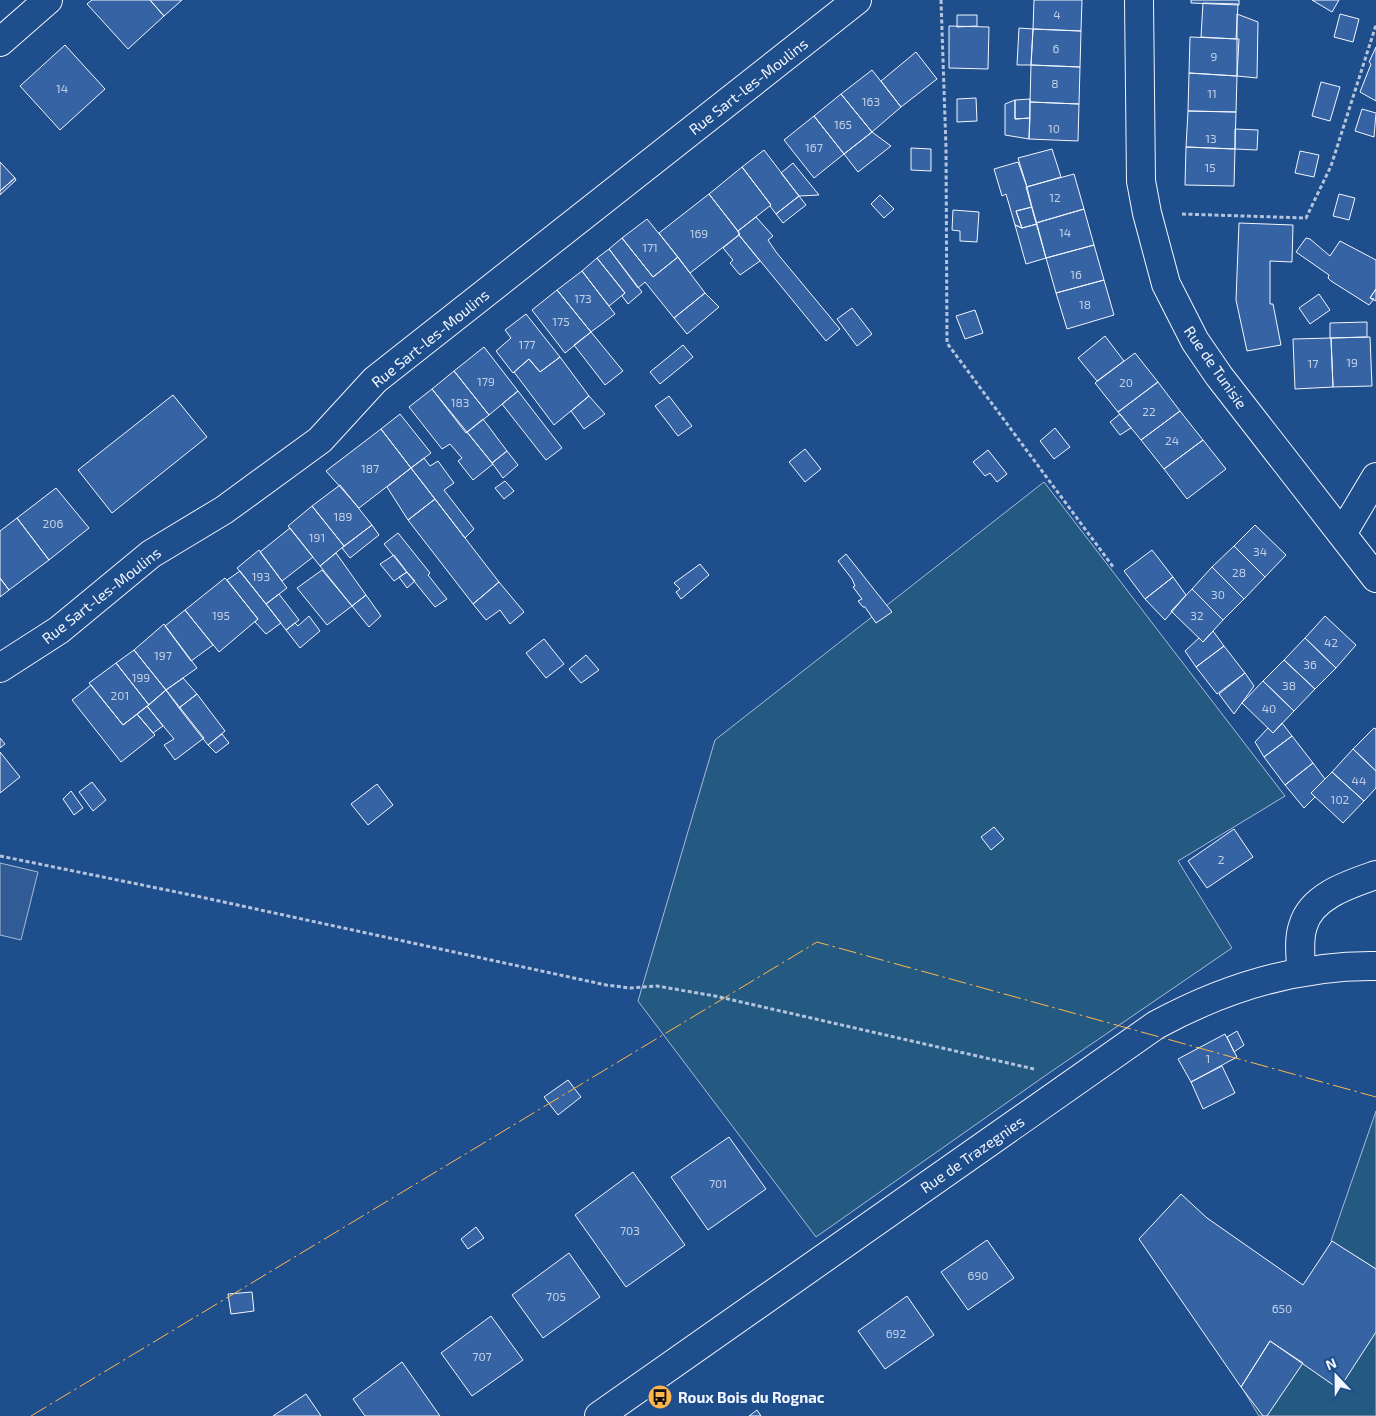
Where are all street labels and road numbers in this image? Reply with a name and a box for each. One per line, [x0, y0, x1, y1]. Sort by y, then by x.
street label: Rue Sart-les-Moulins [685, 34, 811, 138]
street label: Rue Sart-les-Moulins [368, 285, 492, 391]
street label: Rue de Tunisie [1181, 322, 1251, 412]
street label: Rue Sart-les-Moulins [38, 543, 164, 647]
street label: Rue de Trazegnies [917, 1111, 1027, 1197]

